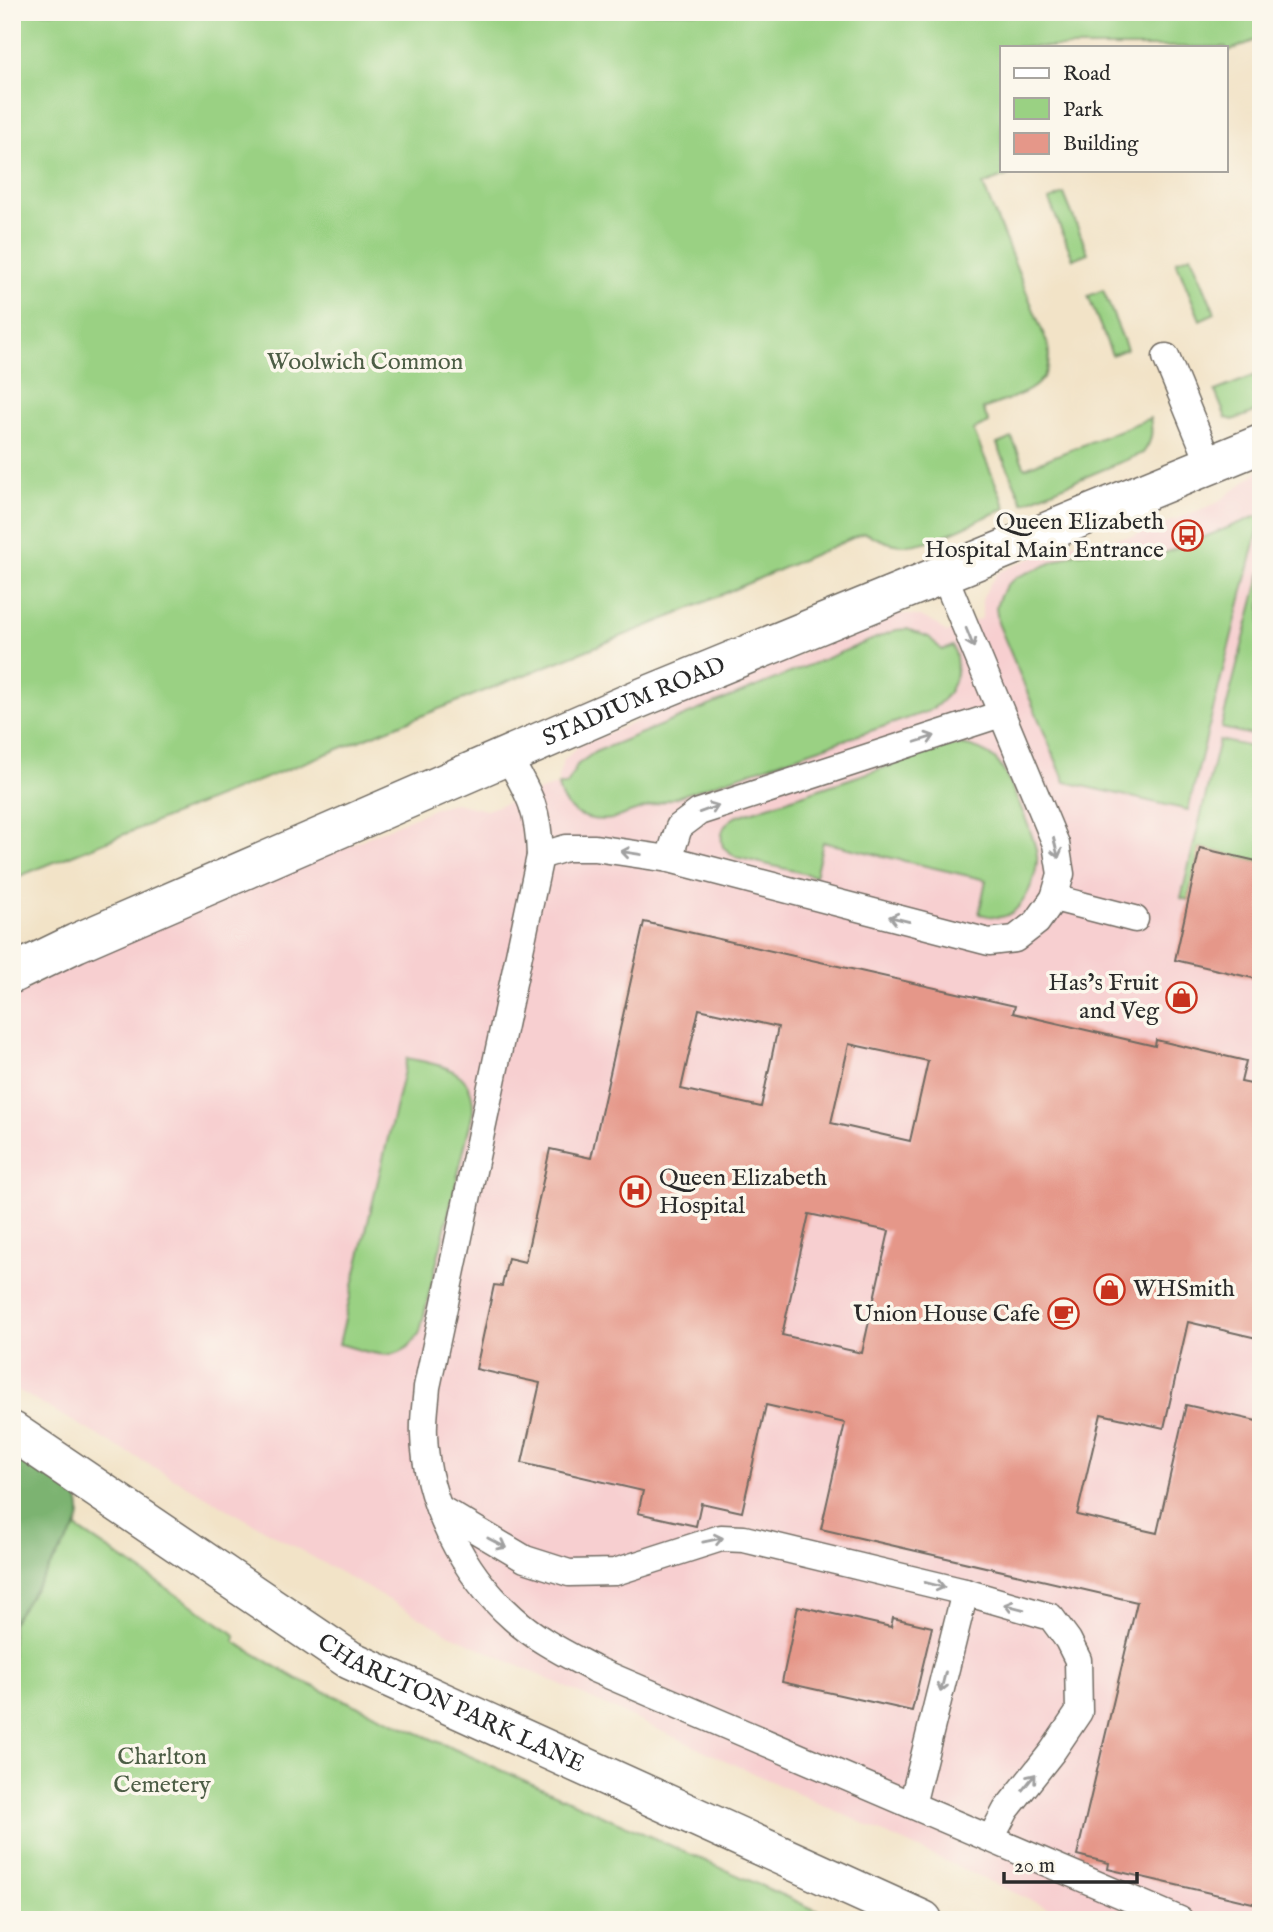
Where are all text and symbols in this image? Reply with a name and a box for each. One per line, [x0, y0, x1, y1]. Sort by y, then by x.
legend [1000, 46, 1228, 172]
text: Road [1063, 61, 1111, 88]
text: Park [1063, 97, 1104, 124]
text: Building [1063, 131, 1139, 158]
park label: Woolwich Common [267, 347, 464, 378]
place label: Queen Elizabeth Hospital Main Entrance [924, 507, 1164, 566]
bus stop icon: Queen Elizabeth Hospital Main Entrance [1170, 519, 1204, 553]
one-way arrow [964, 626, 977, 648]
street label: STADIUM ROAD [538, 650, 730, 754]
one-way arrow [913, 732, 935, 744]
one-way arrow [697, 802, 719, 815]
one-way arrow [1050, 836, 1063, 859]
one-way arrow [620, 846, 643, 859]
one-way arrow [888, 912, 911, 925]
place label: Has’s Fruit and Veg [1048, 968, 1160, 1027]
shop icon: Has’s Fruit and Veg [1165, 980, 1199, 1014]
place label: Queen Elizabeth Hospital [659, 1163, 827, 1222]
hospital icon: Queen Elizabeth Hospital [619, 1175, 653, 1209]
shop icon: WHSmith [1093, 1272, 1127, 1306]
place label: WHSmith [1133, 1274, 1235, 1305]
cafe icon: Union House Cafe [1046, 1297, 1080, 1331]
place label: Union House Cafe [853, 1299, 1040, 1330]
one-way arrow [702, 1533, 724, 1546]
one-way arrow [486, 1537, 507, 1551]
one-way arrow [923, 1579, 946, 1592]
one-way arrow [1003, 1599, 1025, 1612]
street label: CHARLTON PARK LANE [311, 1627, 589, 1780]
one-way arrow [936, 1671, 949, 1693]
park label: Charlton Cemetery [113, 1742, 211, 1801]
one-way arrow [1021, 1773, 1036, 1792]
scale bar [1004, 1841, 1136, 1885]
text: 20 m [1014, 1853, 1055, 1880]

